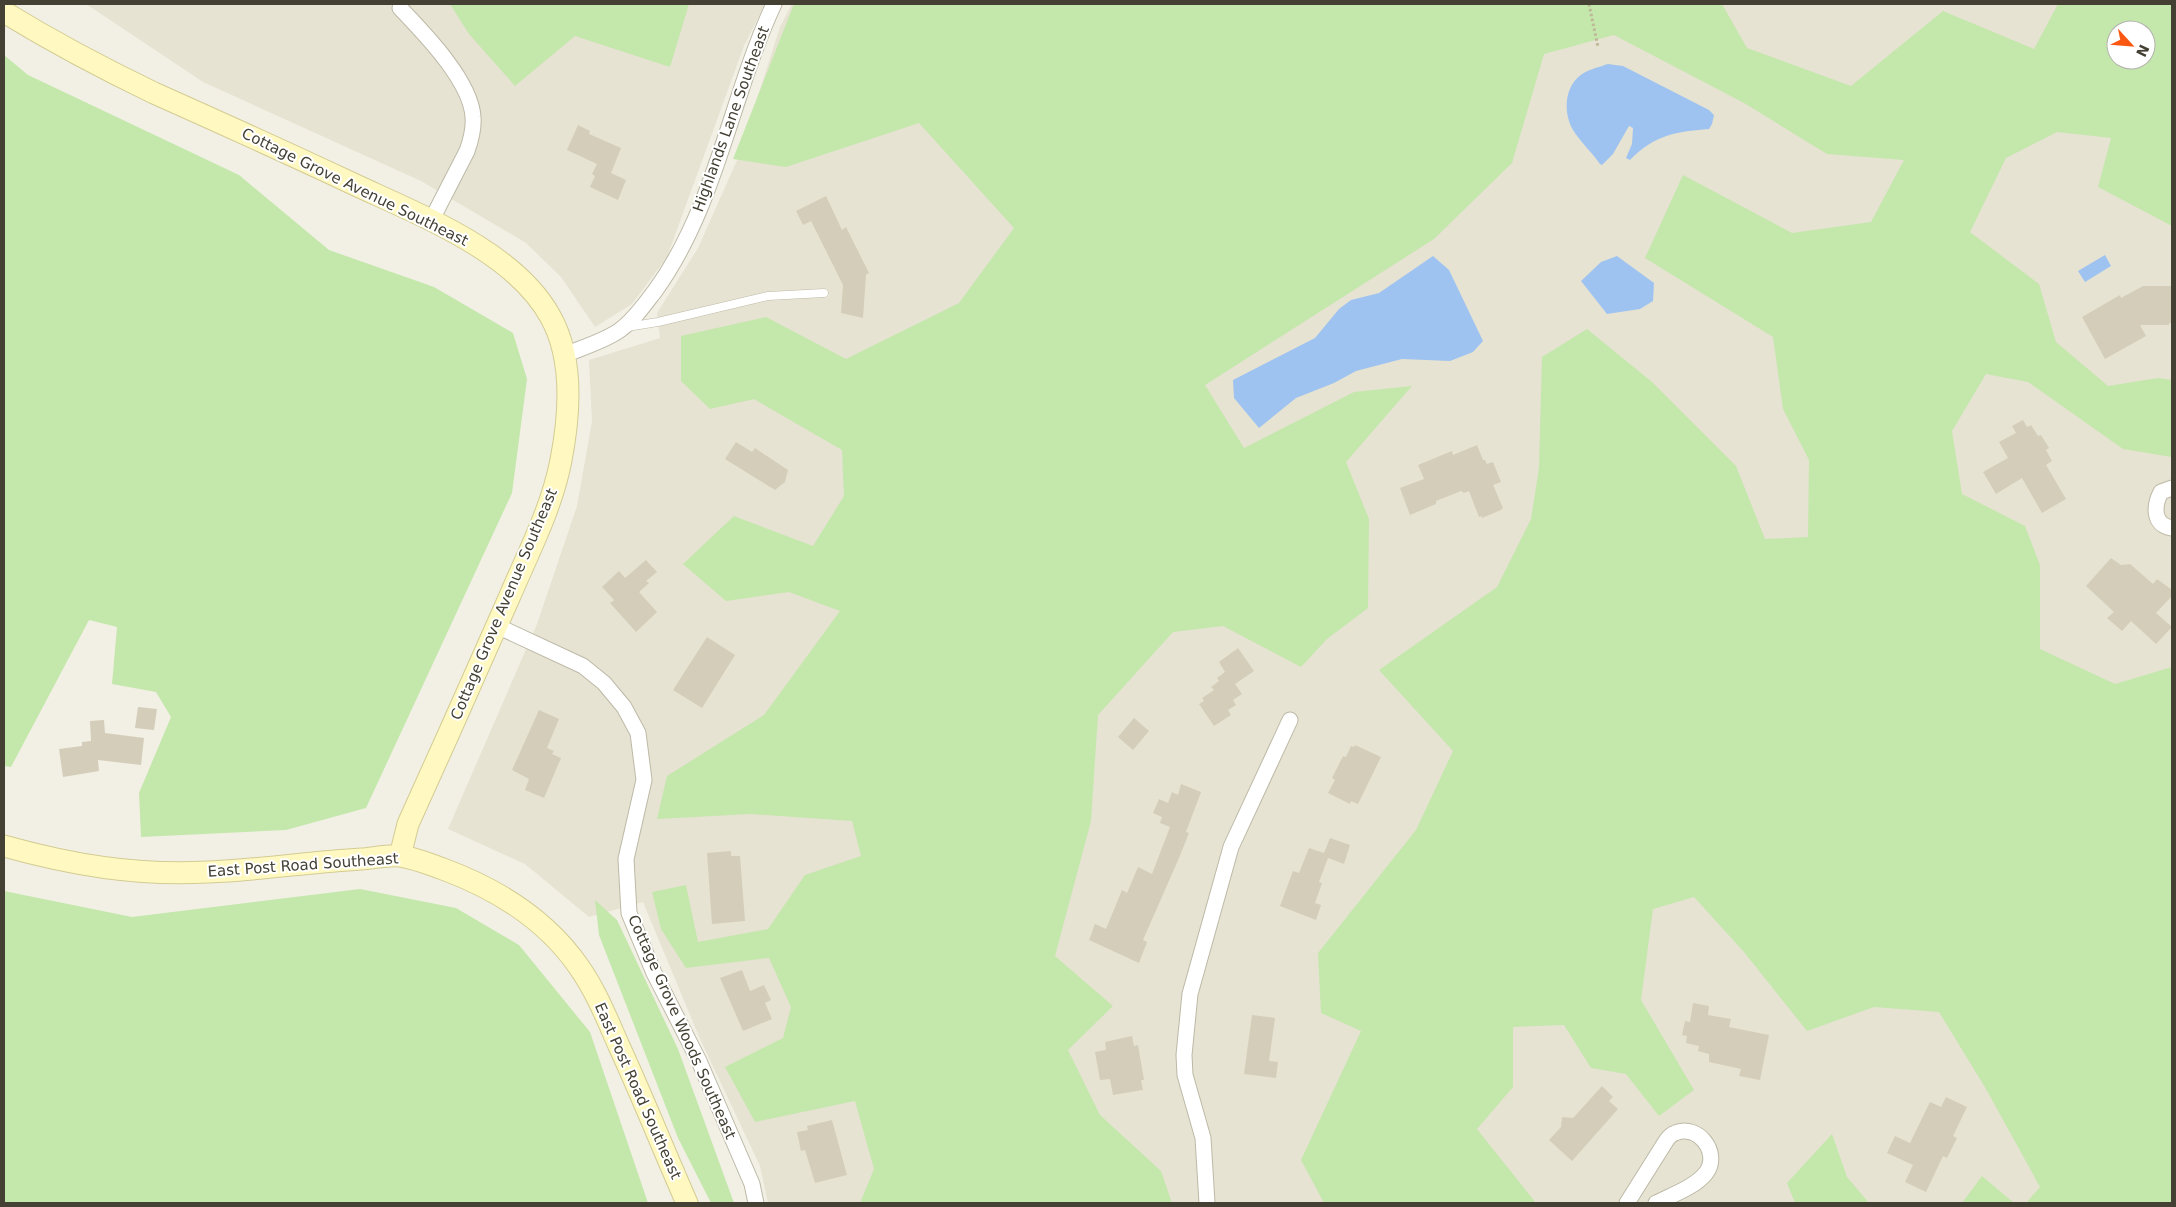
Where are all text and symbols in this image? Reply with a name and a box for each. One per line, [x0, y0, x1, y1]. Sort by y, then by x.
north arrow [2106, 20, 2156, 70]
street label: Highlands Lane Southeast [689, 24, 773, 214]
text: N [2133, 42, 2152, 59]
street label: Cottage Grove Avenue Southeast [239, 124, 471, 250]
street label: Cottage Grove Avenue Southeast [447, 485, 561, 723]
street label: East Post Road Southeast [207, 849, 399, 881]
street label: Cottage Grove Woods Southeast [624, 912, 740, 1142]
street label: East Post Road Southeast [591, 1000, 685, 1182]

